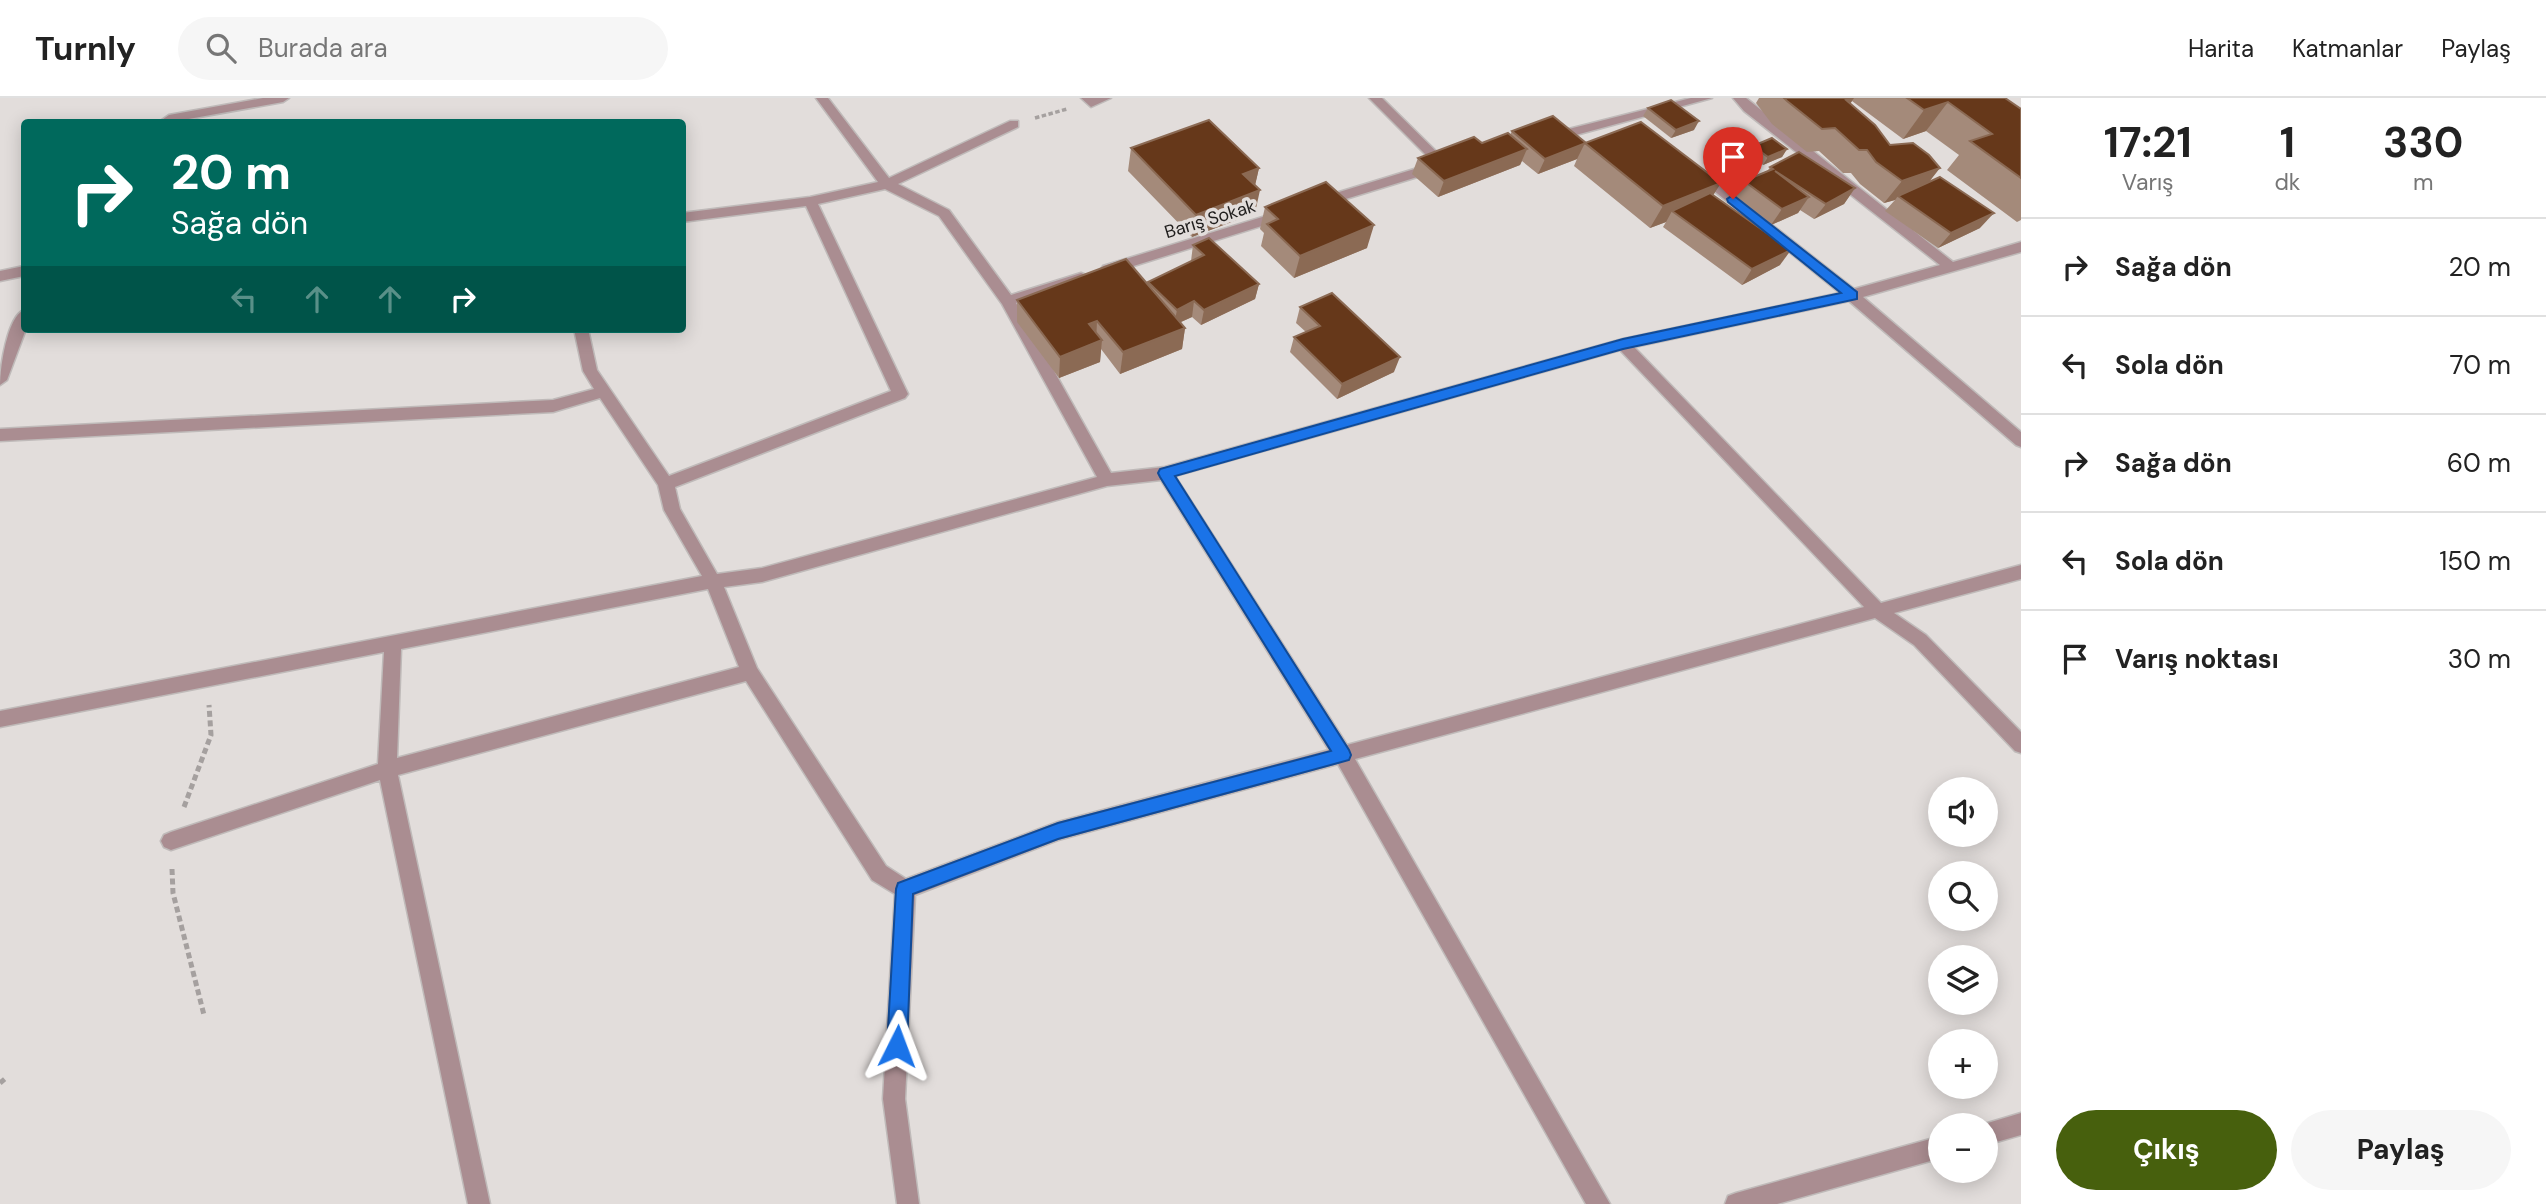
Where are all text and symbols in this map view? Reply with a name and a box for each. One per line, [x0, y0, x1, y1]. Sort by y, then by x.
search box [178, 17, 668, 80]
text: Turnly [35, 27, 136, 70]
icon: search [202, 29, 240, 67]
text: Burada ara [258, 31, 388, 65]
text: Harita [2188, 33, 2254, 64]
text: Katmanlar [2292, 33, 2403, 64]
text: Paylaş [2441, 33, 2511, 64]
text: 17:21 [2104, 115, 2192, 170]
text: 1 [2280, 115, 2295, 170]
text: 330 [2383, 115, 2463, 170]
pin [1703, 127, 1763, 199]
icon: arrive [1714, 138, 1752, 176]
text: 20 m [171, 140, 291, 204]
icon: right [56, 147, 147, 238]
text: Varış [2122, 167, 2174, 197]
text: dk [2274, 167, 2300, 197]
text: m [2413, 167, 2433, 197]
street label: Barış Sokak [1161, 194, 1259, 244]
text: Sağa dön [171, 202, 308, 244]
icon: right [2056, 248, 2094, 286]
text: Sağa dön [2115, 250, 2232, 284]
text: 20 m [2448, 250, 2511, 284]
icon: left [225, 280, 263, 318]
icon: ahead [298, 280, 336, 318]
icon: ahead [371, 280, 409, 318]
icon: right [444, 280, 482, 318]
icon: left [2056, 346, 2094, 384]
text: Sola dön [2115, 348, 2224, 382]
text: 70 m [2450, 348, 2511, 382]
icon: right [2056, 444, 2094, 482]
text: Sağa dön [2115, 446, 2232, 480]
text: 60 m [2447, 446, 2511, 480]
icon: left [2056, 542, 2094, 580]
text: Sola dön [2115, 544, 2224, 578]
text: 150 m [2439, 544, 2511, 578]
icon: arrive [2056, 640, 2094, 678]
text: Varış noktası [2115, 642, 2279, 676]
text: 30 m [2448, 642, 2511, 676]
map controls [1928, 777, 1998, 1183]
button: sound [1928, 777, 1998, 847]
button: search [1928, 861, 1998, 931]
button: layers [1928, 945, 1998, 1015]
position arrow [860, 1009, 934, 1083]
button: + [1928, 1029, 1998, 1099]
button: Çıkış [2056, 1110, 2277, 1190]
button: Paylaş [2291, 1110, 2511, 1190]
button: − [1928, 1113, 1998, 1183]

